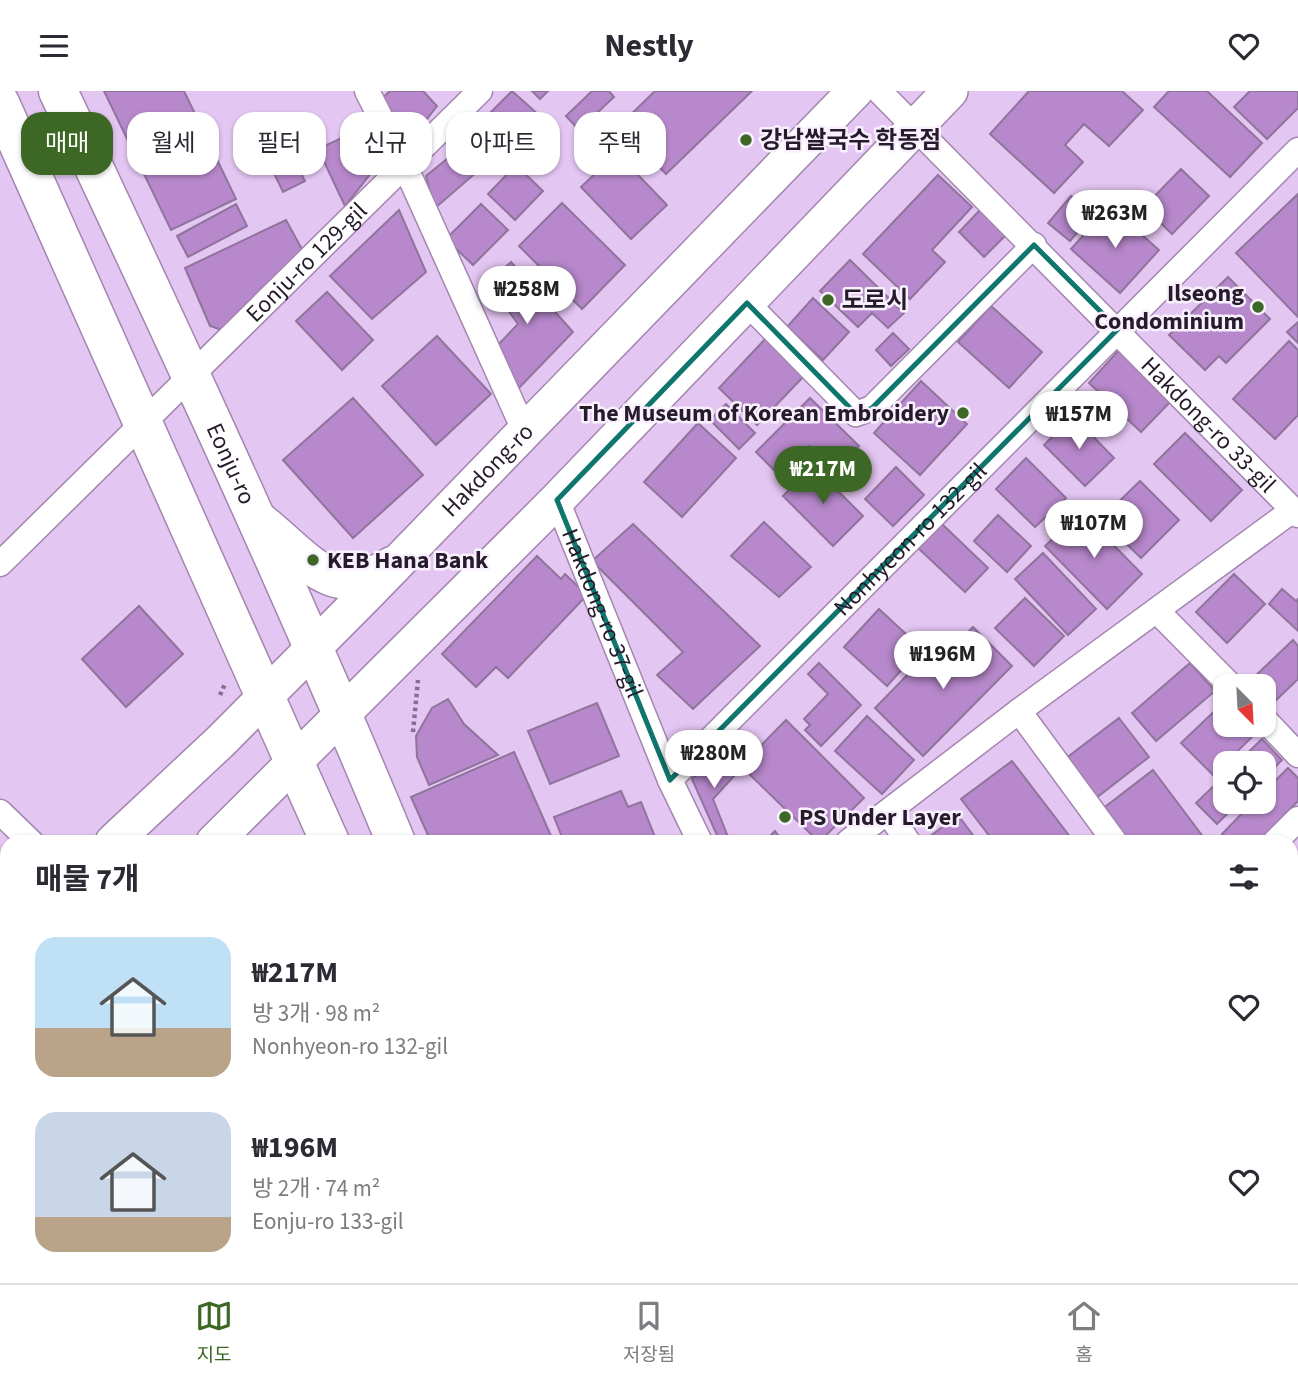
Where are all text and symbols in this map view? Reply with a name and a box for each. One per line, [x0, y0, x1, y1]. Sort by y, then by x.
text: Nestly [604, 23, 694, 69]
icon: menu [35, 27, 73, 65]
icon: heart [1225, 27, 1263, 65]
chip: 매매 [21, 112, 113, 175]
chip: 월세 [127, 112, 219, 175]
chip: 필터 [233, 112, 326, 175]
chip: 신규 [340, 112, 432, 175]
chip: 아파트 [446, 112, 560, 175]
chip: 주택 [574, 112, 666, 175]
place label: 강남쌀국수 학동점 [760, 123, 941, 158]
marker: 강남쌀국수 학동점 [738, 132, 754, 148]
pin: ₩263M [1066, 191, 1164, 250]
street label: Eonju-ro 129-gil [238, 194, 375, 331]
text: ₩263M [1082, 196, 1148, 229]
pin: ₩258M [478, 267, 576, 326]
text: ₩258M [494, 272, 560, 305]
place label: Ilseong Condominium [1094, 276, 1244, 339]
place label: 도로시 [842, 283, 908, 318]
marker: 도로시 [820, 292, 836, 308]
marker: Ilseong Condominium [1250, 299, 1266, 315]
street label: Hakdong-ro 33-gil [1133, 349, 1284, 501]
pin: ₩157M [1030, 391, 1128, 451]
place label: The Museum of Korean Embroidery [579, 396, 949, 431]
text: ₩157M [1046, 397, 1112, 430]
marker: The Museum of Korean Embroidery [955, 405, 971, 421]
street label: Hakdong-ro [434, 415, 542, 525]
street label: Eonju-ro [197, 417, 265, 510]
pin: ₩217M [774, 447, 872, 506]
text: ₩217M [790, 452, 856, 485]
street label: Nonhyeon-ro 132-gil [826, 455, 995, 624]
pin: ₩107M [1045, 501, 1143, 560]
text: ₩107M [1061, 506, 1127, 539]
street label: Hakdong-ro 37-gil [552, 523, 652, 703]
place label: KEB Hana Bank [327, 543, 489, 578]
marker: KEB Hana Bank [305, 552, 321, 568]
pin: ₩196M [894, 631, 992, 691]
text: ₩196M [910, 637, 976, 670]
north arrow [1213, 674, 1276, 737]
map controls [1213, 674, 1276, 814]
pin: ₩280M [665, 731, 763, 790]
text: ₩280M [681, 736, 747, 769]
button: locate [1213, 751, 1276, 814]
place label: PS Under Layer [799, 800, 961, 835]
marker: PS Under Layer [777, 809, 793, 825]
text: 매물 7개 [35, 858, 140, 901]
icon: filters [1225, 858, 1263, 896]
text: ₩217M [252, 951, 338, 994]
icon: home [91, 965, 175, 1049]
icon: heart [1225, 988, 1263, 1026]
text: 방 3개 · 98 m² [252, 997, 380, 1030]
text: Nonhyeon-ro 132-gil [252, 1030, 448, 1063]
text: ₩196M [252, 1126, 338, 1169]
icon: home [91, 1140, 175, 1224]
icon: heart [1225, 1163, 1263, 1201]
text: 방 2개 · 74 m² [252, 1172, 380, 1205]
text: Eonju-ro 133-gil [252, 1205, 404, 1238]
tab: 지도 [195, 1297, 233, 1369]
tab: 저장됨 [623, 1297, 675, 1369]
tab: 홈 [1065, 1297, 1103, 1369]

